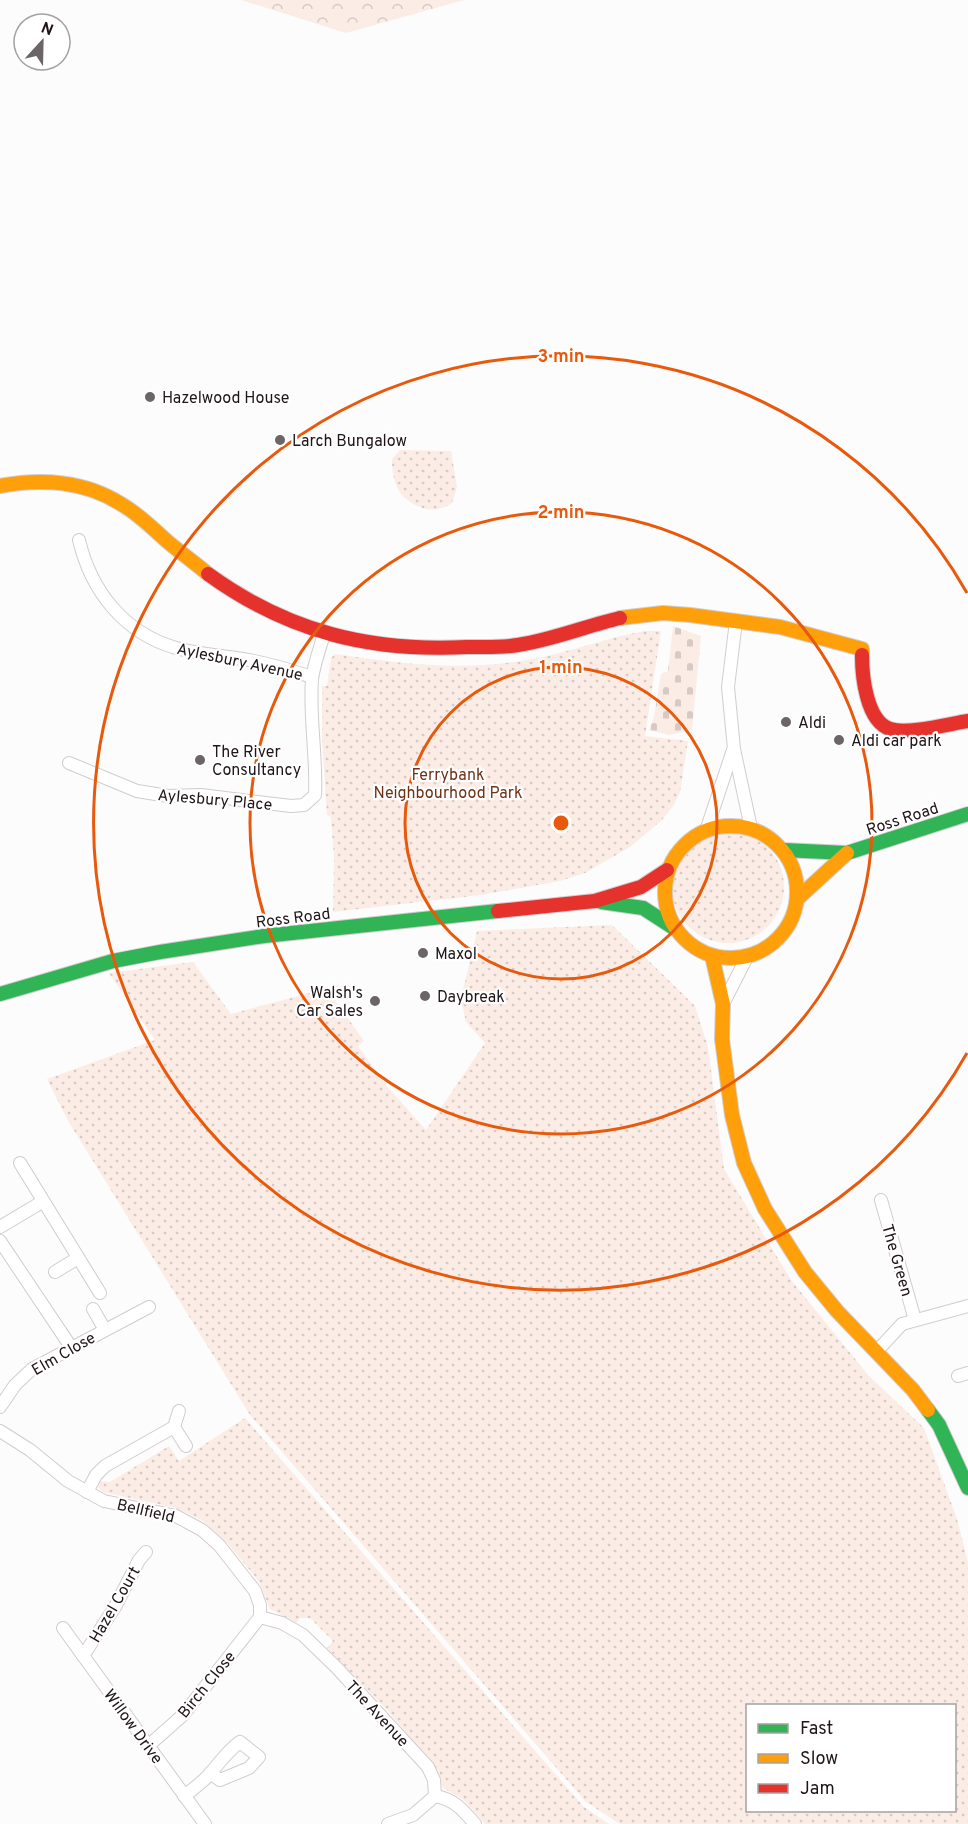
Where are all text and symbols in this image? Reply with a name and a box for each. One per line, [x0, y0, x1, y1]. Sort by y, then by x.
north arrow [12, 12, 72, 72]
text: N [38, 19, 56, 41]
text: 3 min [538, 346, 584, 369]
place label: Hazelwood House [162, 389, 289, 409]
marker: Hazelwood House [143, 390, 157, 404]
place label: Larch Bungalow [292, 432, 407, 452]
marker: Larch Bungalow [273, 433, 287, 447]
text: 2 min [537, 502, 585, 525]
street label: Aylesbury Avenue [175, 640, 304, 686]
text: 1 min [539, 657, 583, 680]
place label: Aldi [798, 714, 826, 734]
marker: Aldi [779, 715, 793, 729]
place label: Aldi car park [851, 732, 942, 752]
marker: Aldi car park [832, 733, 846, 747]
place label: The River Consultancy [212, 743, 301, 781]
marker: The River Consultancy [193, 753, 207, 767]
park label: Ferrybank Neighbourhood Park [374, 766, 522, 804]
street label: Aylesbury Place [157, 786, 273, 816]
street label: Ross Road [864, 799, 941, 841]
centre of rings [551, 813, 571, 833]
street label: Ross Road [255, 905, 332, 933]
place label: Maxol [435, 945, 477, 965]
marker: Maxol [416, 946, 430, 960]
place label: Walsh's Car Sales [296, 984, 363, 1022]
place label: Daybreak [437, 988, 505, 1008]
marker: Daybreak [418, 989, 432, 1003]
marker: Walsh's Car Sales [368, 994, 382, 1008]
street label: The Green [876, 1222, 916, 1299]
street label: Elm Close [29, 1328, 99, 1381]
street label: Bellfield [115, 1496, 176, 1528]
street label: Hazel Court [86, 1563, 146, 1647]
street label: Birch Close [174, 1648, 241, 1723]
street label: The Avenue [341, 1677, 412, 1752]
street label: Willow Drive [98, 1686, 166, 1769]
legend [746, 1704, 956, 1812]
text: Fast [800, 1718, 833, 1741]
text: Slow [800, 1748, 838, 1771]
text: Jam [800, 1778, 835, 1801]

